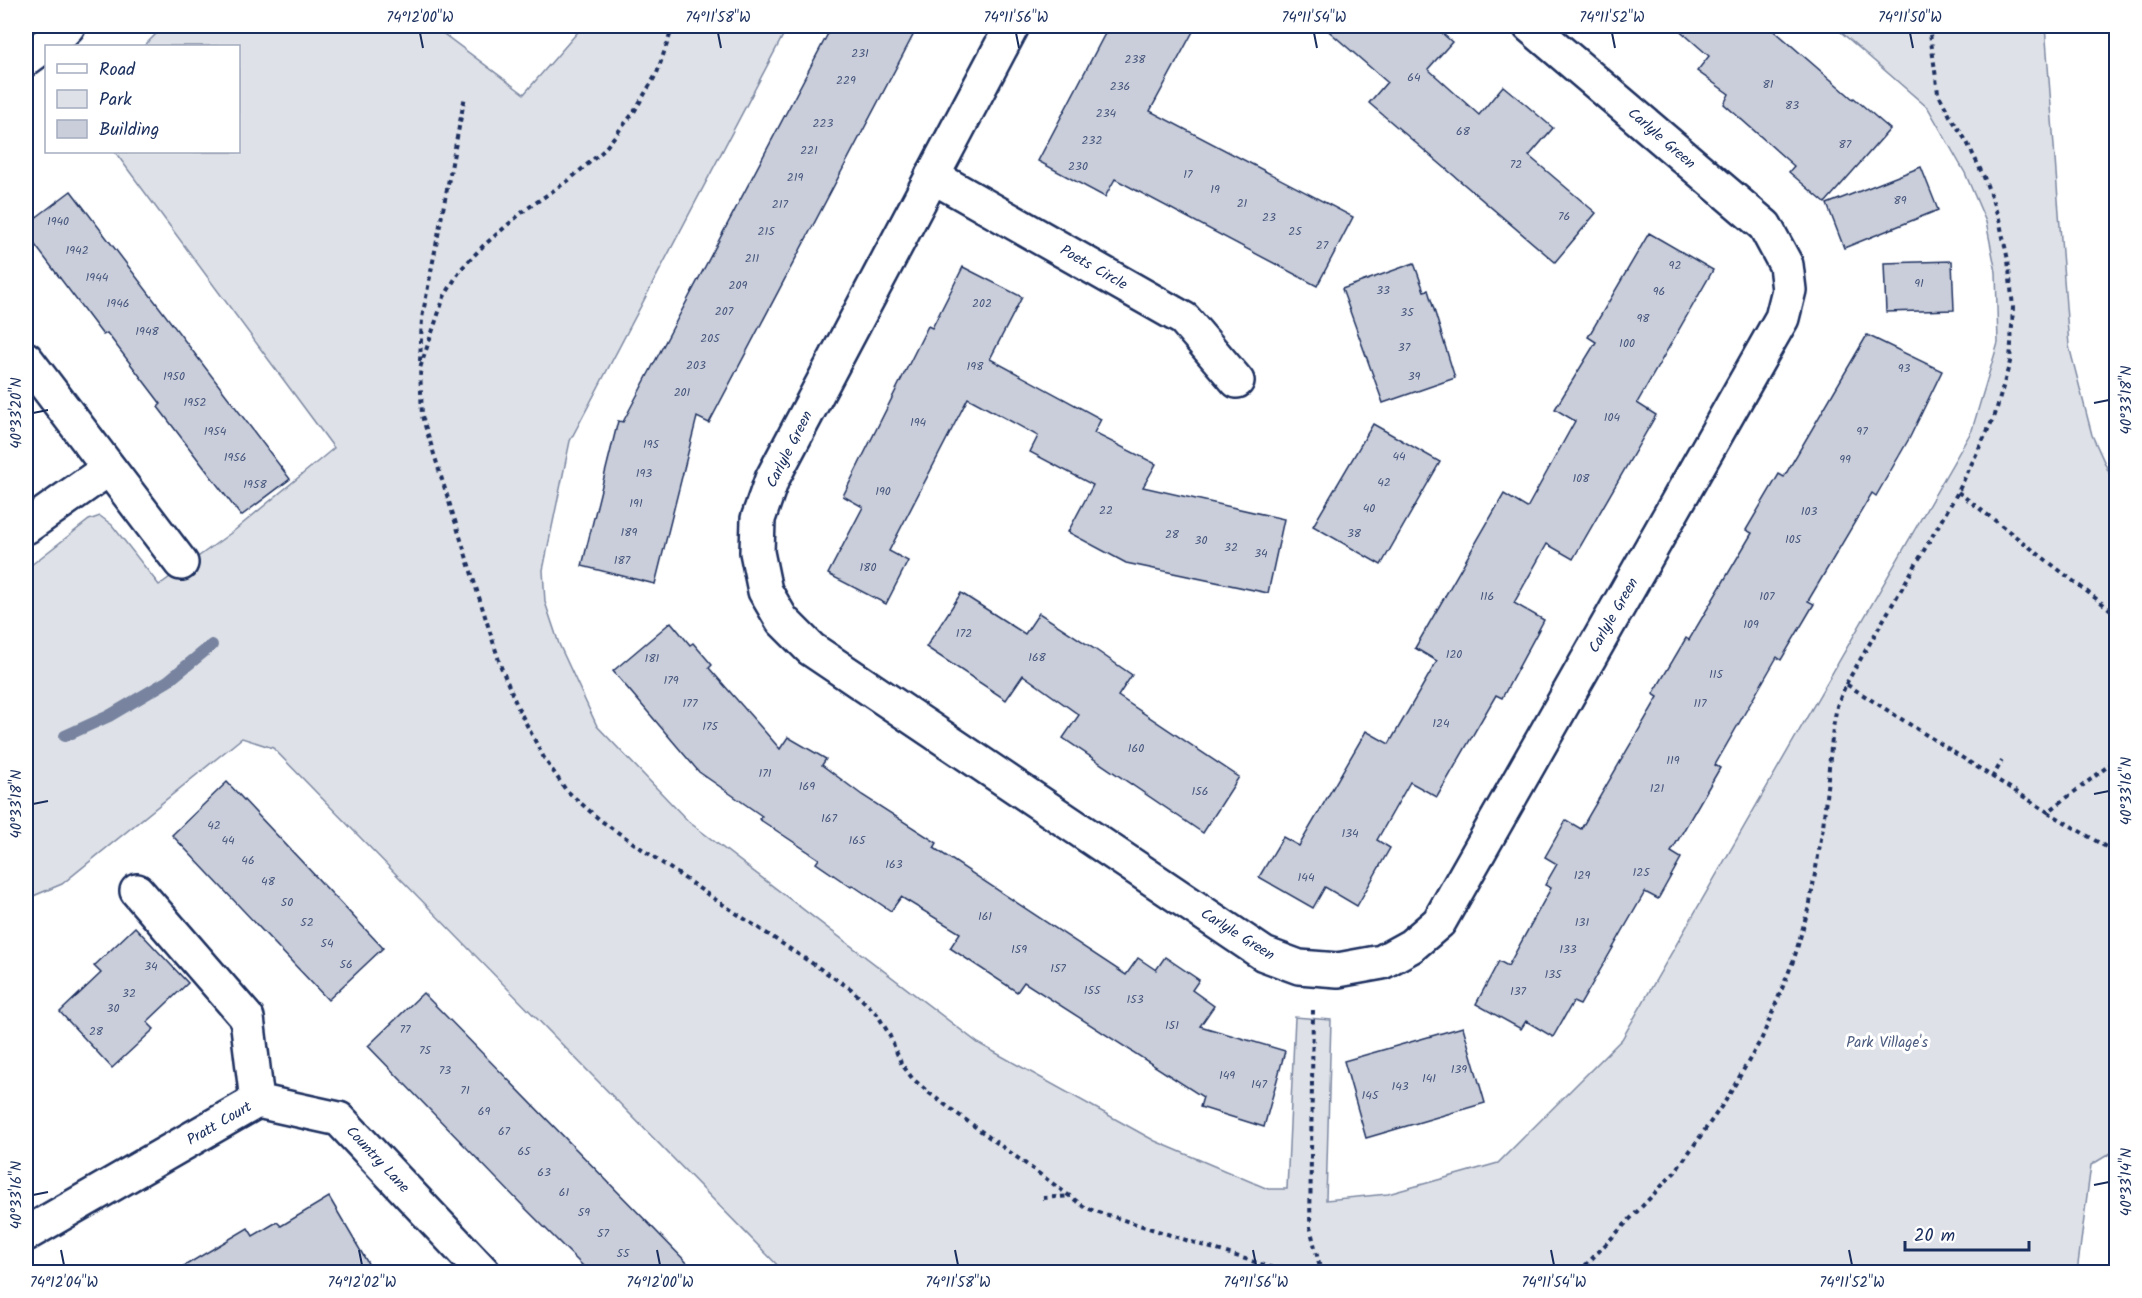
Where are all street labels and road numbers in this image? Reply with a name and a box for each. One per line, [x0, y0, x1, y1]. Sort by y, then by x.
street label: Carlyle Green [1622, 102, 1701, 175]
street label: Poets Circle [1055, 239, 1132, 297]
street label: Carlyle Green [760, 407, 820, 492]
street label: Carlyle Green [1583, 573, 1645, 658]
street label: Carlyle Green [1196, 902, 1279, 967]
street label: Pratt Court [183, 1095, 257, 1152]
street label: Country Lane [340, 1120, 415, 1199]

